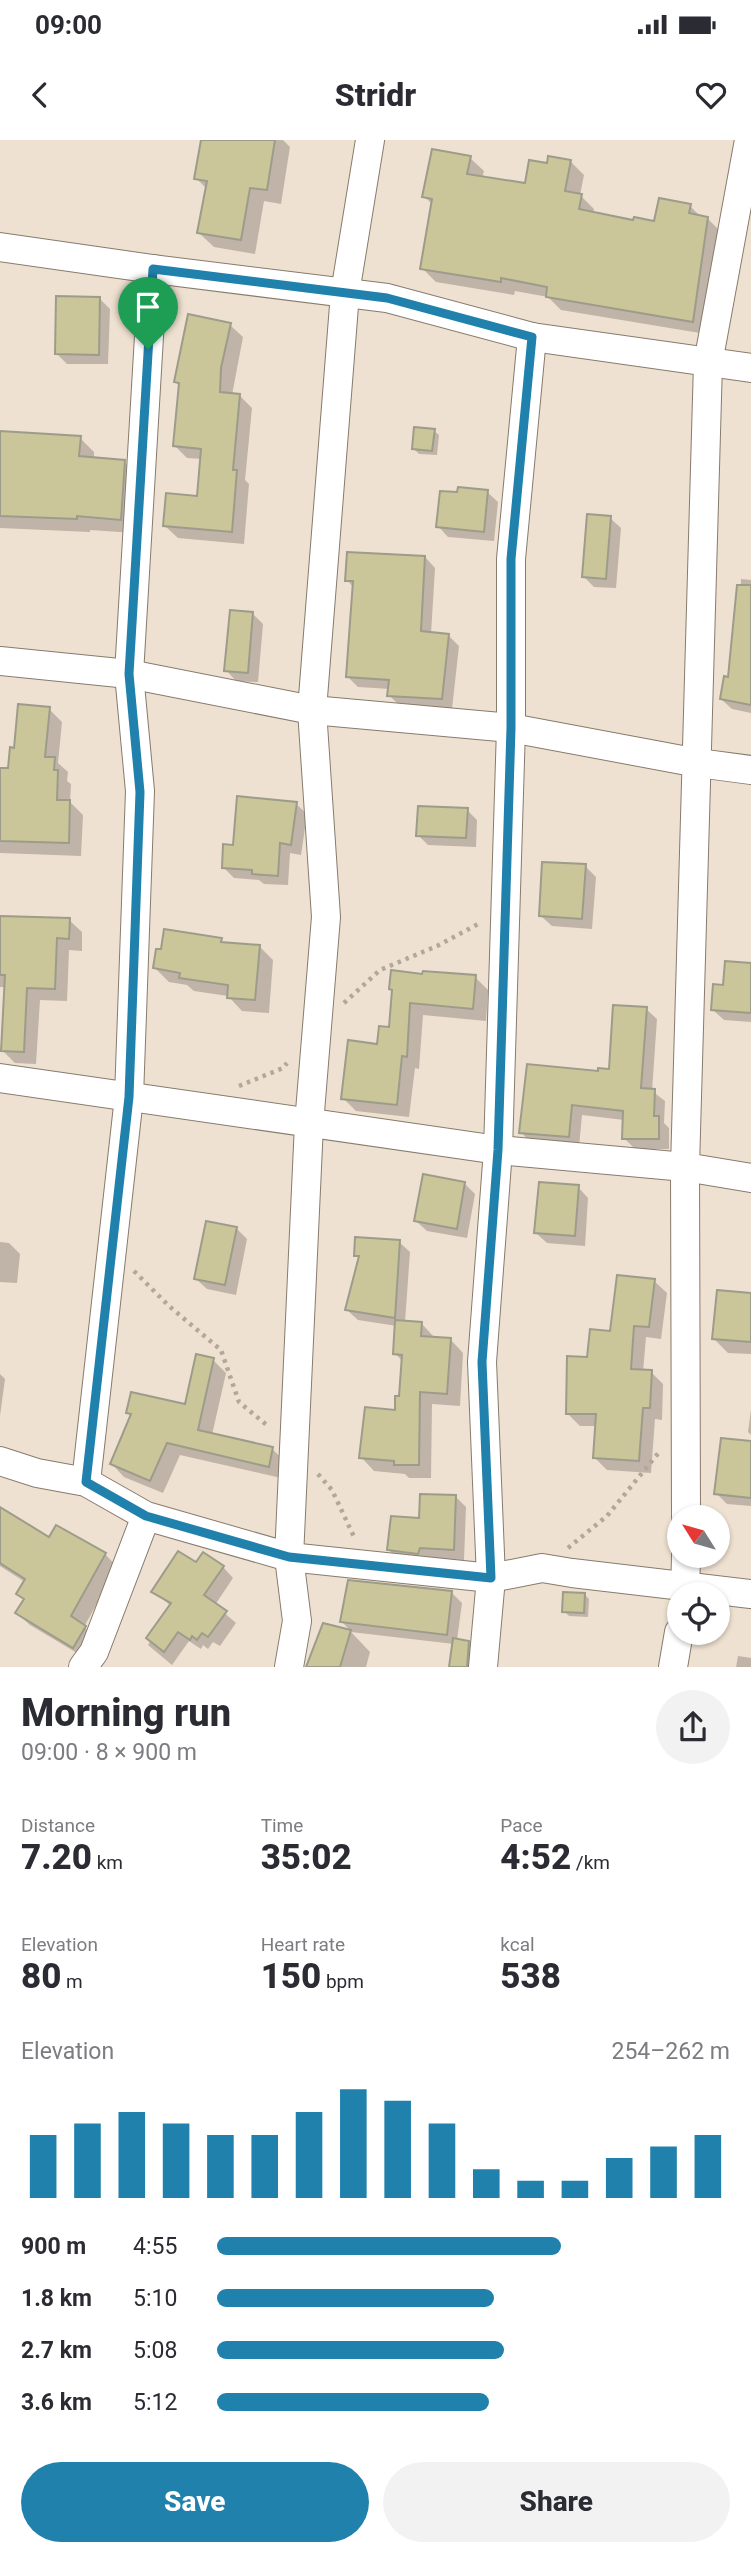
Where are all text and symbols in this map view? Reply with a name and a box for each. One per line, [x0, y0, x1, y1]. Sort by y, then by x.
text: 09:00 [35, 10, 102, 40]
icon: back [21, 76, 59, 114]
text: Stridr [335, 76, 416, 114]
icon: heart [692, 76, 730, 114]
pin [118, 277, 178, 349]
icon: arrive [129, 288, 167, 326]
north arrow [667, 1505, 730, 1568]
map controls [667, 1505, 730, 1645]
button: locate [667, 1582, 730, 1645]
button: share [656, 1690, 730, 1764]
text: Morning run [21, 1691, 231, 1735]
text: 09:00 · 8 × 900 m [21, 1739, 197, 1766]
text: Distance [21, 1814, 95, 1837]
text: Time [261, 1814, 303, 1837]
text: Pace [500, 1814, 543, 1837]
text: 7.20 [21, 1837, 92, 1878]
text: 35:02 [261, 1837, 352, 1878]
text: 4:52 [500, 1837, 571, 1878]
text: km [92, 1851, 123, 1874]
text: /km [571, 1851, 610, 1874]
text: Elevation [21, 1933, 98, 1956]
text: Heart rate [261, 1933, 345, 1956]
text: kcal [500, 1933, 535, 1956]
text: 80 [21, 1956, 61, 1997]
text: 150 [261, 1956, 321, 1997]
text: 538 [500, 1956, 561, 1997]
text: m [61, 1970, 83, 1993]
text: bpm [321, 1970, 364, 1993]
text: Elevation [21, 2038, 114, 2065]
text: 254–262 m [611, 2038, 730, 2065]
text: 900 m [21, 2233, 86, 2260]
text: 4:55 [133, 2233, 177, 2260]
text: 1.8 km [21, 2285, 92, 2312]
text: 5:10 [133, 2285, 177, 2312]
text: 2.7 km [21, 2337, 92, 2364]
text: 5:08 [133, 2337, 177, 2364]
text: 3.6 km [21, 2389, 92, 2416]
text: 5:12 [133, 2389, 177, 2416]
button: Save [21, 2462, 369, 2542]
button: Share [383, 2462, 730, 2542]

